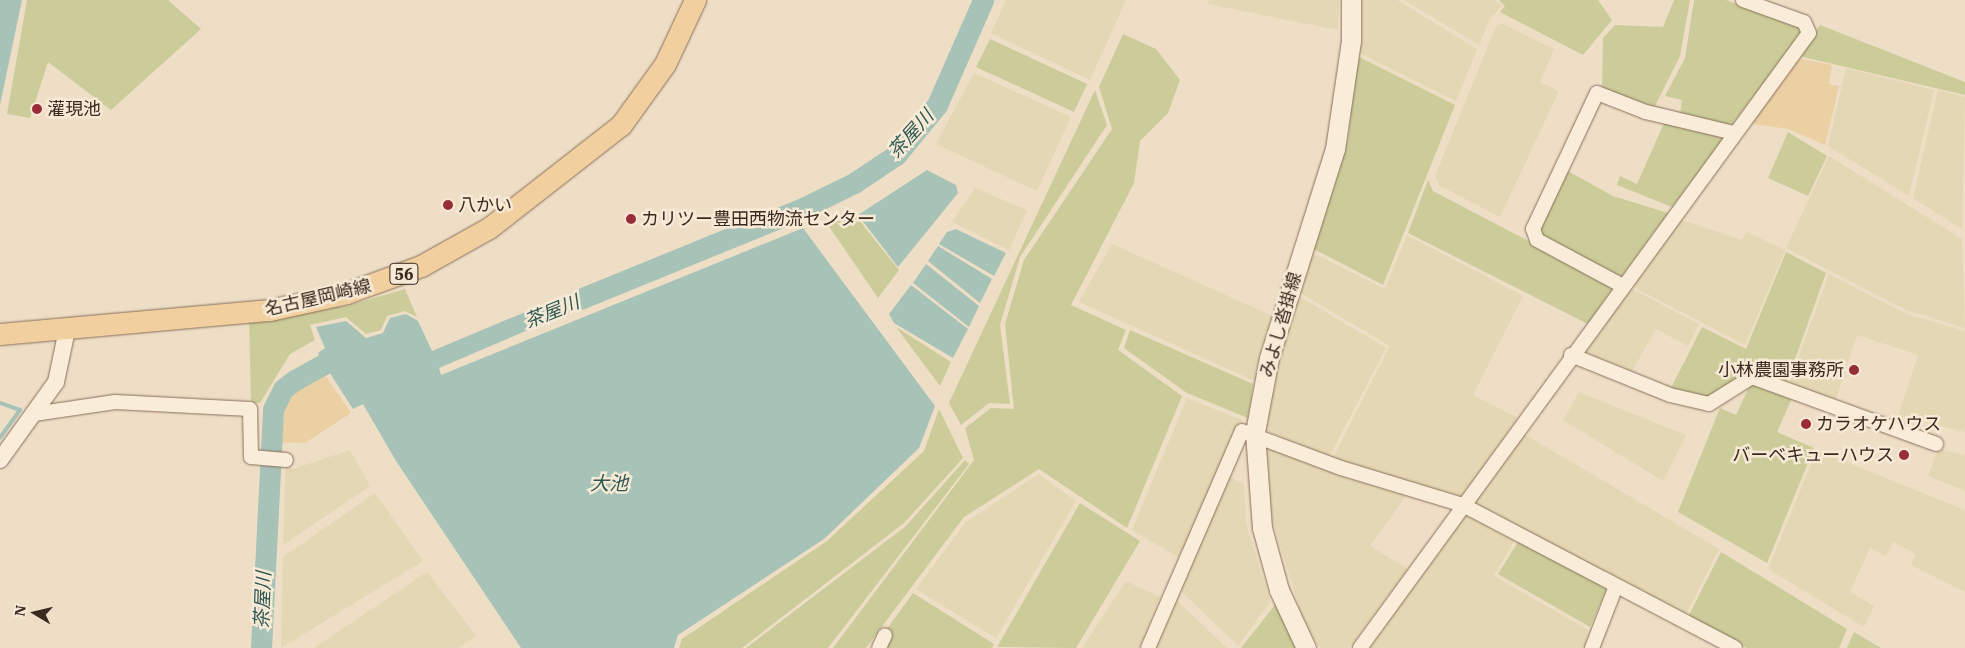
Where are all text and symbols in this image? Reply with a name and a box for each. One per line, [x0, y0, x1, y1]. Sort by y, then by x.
place label: 灌現池 [47, 98, 101, 120]
marker: 灌現池 [31, 103, 43, 115]
water label: 茶屋川 [883, 105, 939, 163]
place label: 八かい [458, 194, 512, 216]
marker: 八かい [442, 199, 454, 211]
place label: カリツー豊田西物流センター [641, 208, 875, 230]
marker: カリツー豊田西物流センター [625, 213, 637, 225]
road number: 56 [389, 260, 419, 288]
street label: みよし沓掛線 [1256, 270, 1306, 380]
street label: 名古屋岡崎線 [263, 275, 373, 321]
water label: 茶屋川 [521, 291, 583, 333]
place label: 小林農園事務所 [1718, 359, 1844, 381]
marker: 小林農園事務所 [1848, 364, 1860, 376]
place label: カラオケハウス [1816, 413, 1942, 435]
marker: カラオケハウス [1800, 418, 1812, 430]
place label: バーベキューハウス [1732, 444, 1894, 466]
marker: バーベキューハウス [1898, 449, 1910, 461]
water label: 大池 [590, 473, 628, 495]
water label: 茶屋川 [251, 571, 275, 629]
north arrow [10, 588, 60, 638]
text: N [10, 604, 30, 618]

